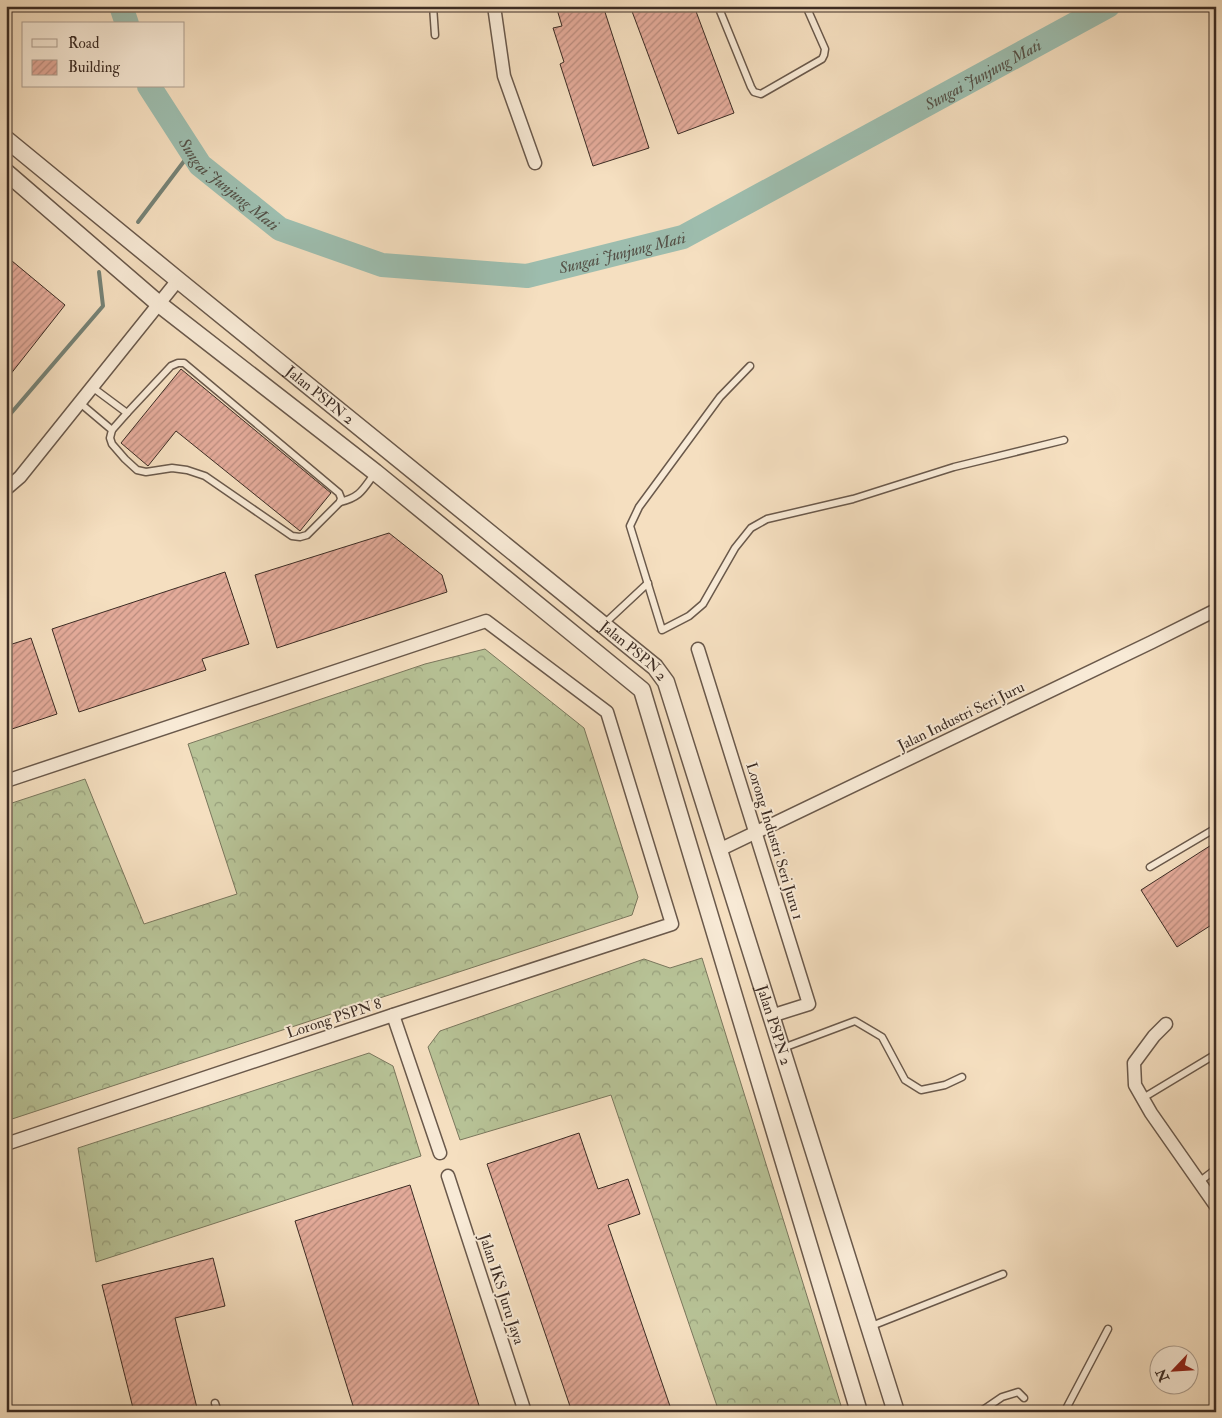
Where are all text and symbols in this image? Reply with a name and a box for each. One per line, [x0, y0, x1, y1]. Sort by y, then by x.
legend [22, 22, 185, 88]
text: Road [68, 34, 100, 53]
water label: Sungai Junjung Mati [920, 35, 1046, 115]
text: Building [68, 58, 120, 77]
water label: Sungai Junjung Mati [173, 133, 283, 236]
water label: Sungai Junjung Mati [556, 228, 688, 279]
street label: Jalan PSPN 2 [280, 361, 358, 429]
street label: Jalan PSPN 2 [594, 616, 671, 685]
street label: Jalan Industri Seri Juru [894, 677, 1028, 757]
street label: Lorong Industri Seri Juru 1 [741, 760, 808, 922]
street label: Jalan PSPN 2 [751, 982, 795, 1068]
street label: Lorong PSPN 8 [284, 994, 384, 1043]
street label: Jalan IKS Juru Jaya [473, 1230, 529, 1348]
north arrow [1150, 1346, 1200, 1396]
text: N [1152, 1366, 1173, 1385]

